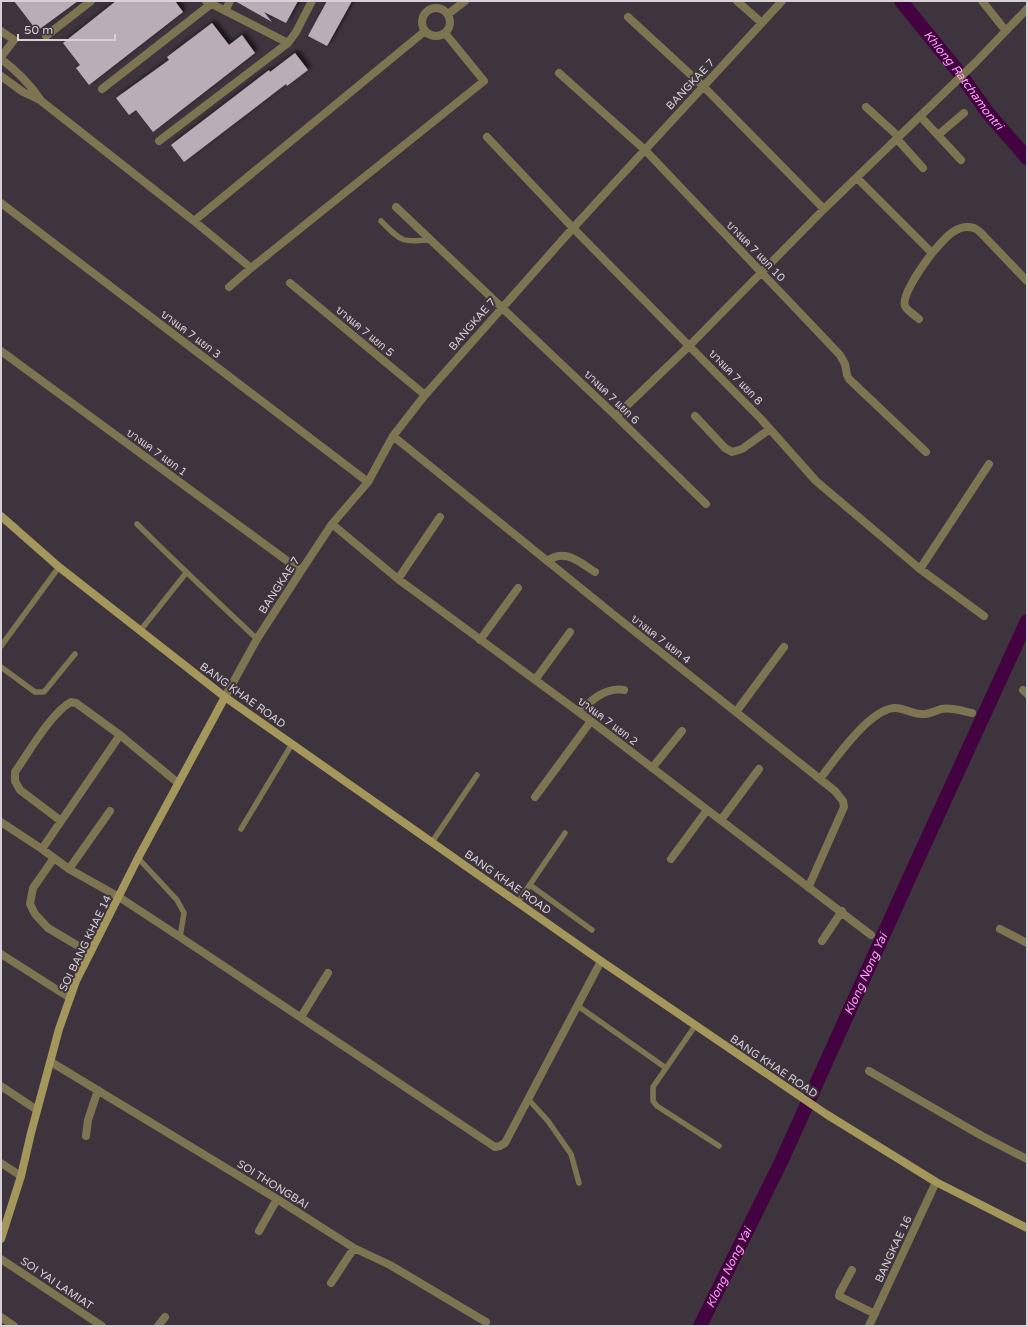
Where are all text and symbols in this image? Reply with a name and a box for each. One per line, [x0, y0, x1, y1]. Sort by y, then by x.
scale bar [18, 16, 115, 42]
text: 50 m [24, 23, 53, 37]
water label: Khlong Ratchamontri [921, 28, 1008, 134]
street label: BANGKAE 7 [663, 56, 717, 113]
street label: บางแค 7 แยก 10 [724, 219, 788, 284]
street label: BANGKAE 7 [446, 295, 499, 353]
street label: บางแค 7 แยก 5 [333, 303, 396, 360]
street label: บางแค 7 แยก 3 [158, 308, 223, 361]
street label: บางแค 7 แยก 8 [706, 347, 765, 408]
street label: บางแค 7 แยก 6 [581, 368, 642, 427]
street label: บางแค 7 แยก 1 [124, 426, 190, 479]
street label: BANGKAE 7 [256, 554, 303, 616]
street label: บางแค 7 แยก 4 [628, 612, 693, 667]
street label: BANG KHAE ROAD [197, 660, 288, 731]
street label: บางแค 7 แยก 2 [575, 695, 640, 748]
street label: BANG KHAE ROAD [462, 848, 553, 917]
street label: SOI BANG KHAE 14 [57, 893, 114, 993]
water label: Klong Nong Yai [841, 930, 891, 1017]
street label: BANG KHAE ROAD [728, 1032, 820, 1101]
street label: SOI THONGBAI [235, 1157, 311, 1212]
street label: BANGKAE 16 [872, 1214, 915, 1285]
water label: Klong Nong Yai [703, 1224, 755, 1310]
street label: SOI YAI LAMIAT [18, 1254, 96, 1313]

